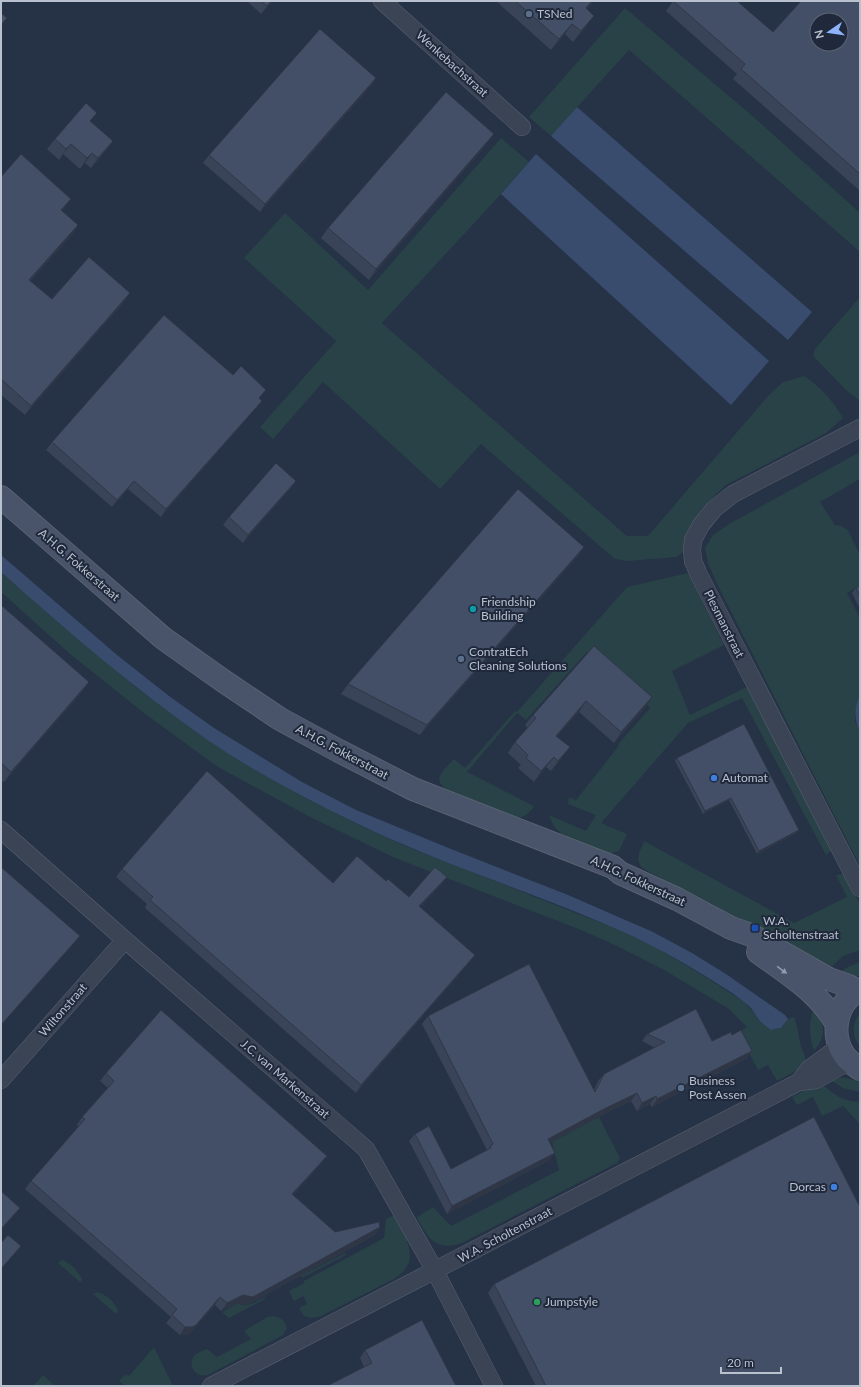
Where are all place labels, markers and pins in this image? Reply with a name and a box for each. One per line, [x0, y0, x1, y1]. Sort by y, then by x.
place label: TSNed [537, 6, 573, 21]
marker: TSNed [524, 9, 534, 19]
place label: Friendship Building [481, 594, 536, 623]
marker: Friendship Building [468, 604, 478, 614]
place label: ContratEch Cleaning Solutions [469, 644, 567, 673]
marker: ContratEch Cleaning Solutions [456, 654, 466, 664]
place label: Automat [722, 770, 768, 785]
marker: Automat [709, 773, 719, 783]
place label: W.A. Scholtenstraat [763, 913, 839, 942]
marker: W.A. Scholtenstraat [750, 923, 760, 933]
place label: Business Post Assen [689, 1073, 746, 1102]
marker: Business Post Assen [676, 1083, 686, 1093]
place label: Dorcas [789, 1179, 826, 1194]
marker: Dorcas [829, 1182, 839, 1192]
place label: Jumpstyle [545, 1294, 598, 1309]
marker: Jumpstyle [532, 1297, 542, 1307]

